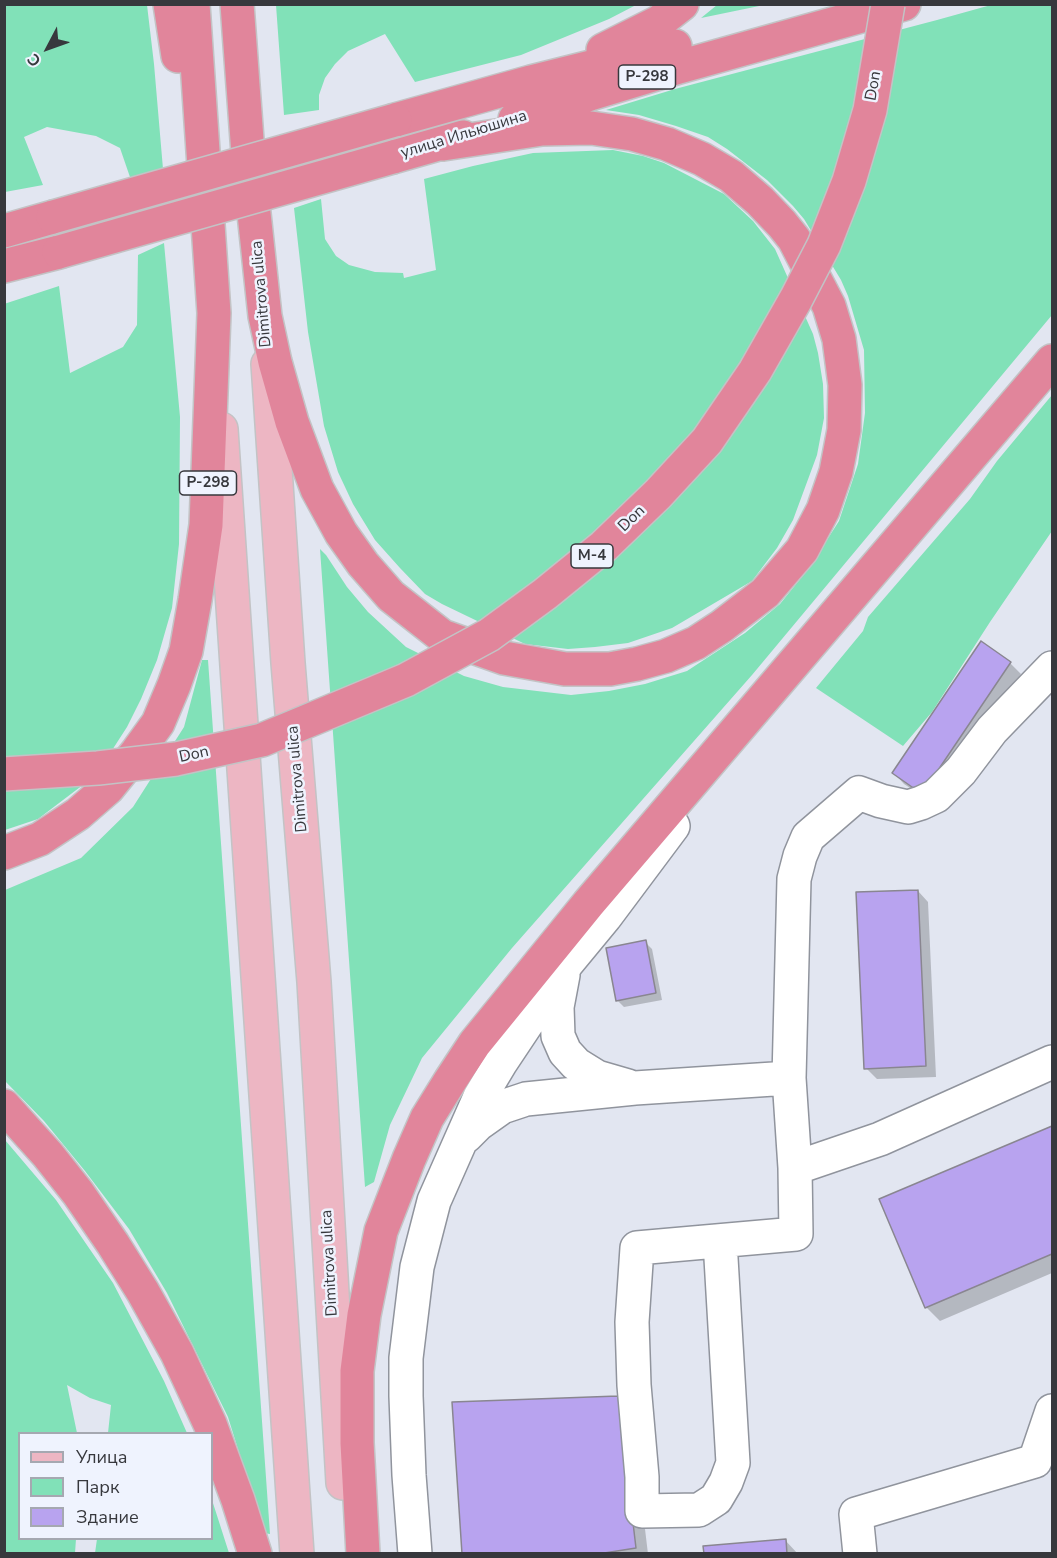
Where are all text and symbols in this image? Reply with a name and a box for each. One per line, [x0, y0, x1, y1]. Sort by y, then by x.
north arrow [18, 18, 78, 78]
text: С [23, 48, 46, 71]
road number: Р-298 [618, 65, 676, 89]
street label: Don [862, 70, 886, 102]
street label: улица Ильюшина [399, 107, 529, 163]
street label: Dimitrova ulica [248, 240, 276, 348]
road number: Р-298 [180, 471, 236, 495]
street label: Don [615, 502, 649, 536]
road number: М-4 [571, 544, 613, 568]
street label: Dimitrova ulica [284, 725, 312, 833]
street label: Don [177, 743, 211, 767]
street label: Dimitrova ulica [318, 1209, 342, 1317]
legend [18, 1432, 213, 1540]
text: Улица [76, 1445, 127, 1469]
text: Парк [76, 1475, 119, 1499]
text: Здание [76, 1505, 139, 1529]

